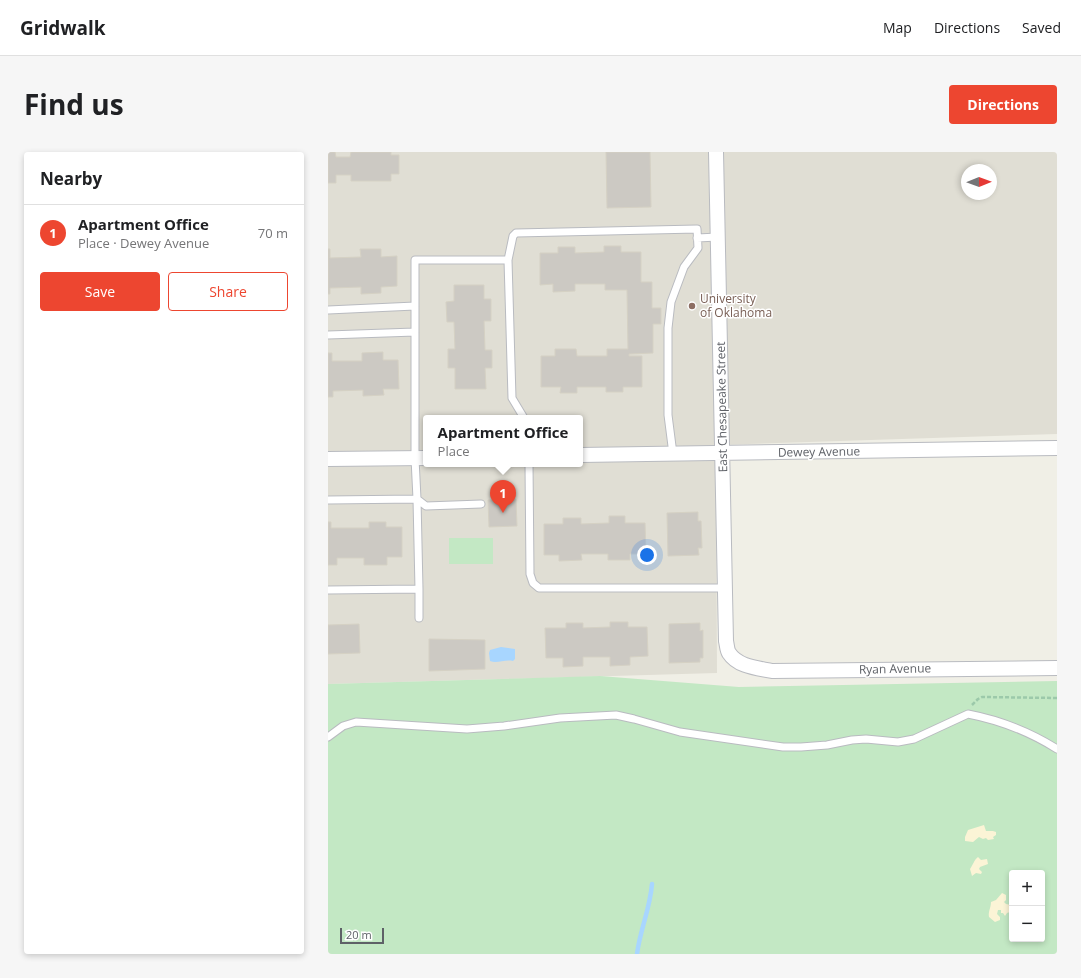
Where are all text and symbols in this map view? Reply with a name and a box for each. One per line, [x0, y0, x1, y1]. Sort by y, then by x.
text: Gridwalk [20, 15, 106, 41]
text: Map [883, 18, 912, 37]
text: Directions [934, 18, 1000, 37]
text: Saved [1022, 18, 1061, 37]
text: Find us [24, 85, 124, 123]
button: Directions [949, 85, 1057, 124]
north arrow [961, 164, 997, 200]
text: Nearby [40, 167, 102, 190]
text: Apartment Office [78, 214, 209, 234]
text: 1 [49, 224, 57, 242]
text: 70 m [258, 224, 288, 242]
text: Place · Dewey Avenue [78, 234, 209, 252]
button: Save [40, 272, 160, 311]
button: Share [168, 272, 288, 311]
place label: University of Oklahoma [700, 290, 772, 321]
marker: University of Oklahoma [687, 301, 697, 311]
street label: East Chesapeake Street [712, 341, 731, 473]
popup [423, 415, 583, 467]
text: Apartment Office [438, 422, 568, 442]
text: Place [438, 442, 469, 460]
street label: Dewey Avenue [778, 442, 861, 461]
pin: 1 [490, 480, 516, 513]
your location [637, 545, 657, 565]
street label: Ryan Avenue [859, 659, 932, 678]
map controls [1009, 870, 1045, 942]
button: + [1009, 870, 1045, 906]
button: − [1009, 906, 1045, 942]
scale bar [340, 926, 384, 945]
text: 20 m [346, 927, 372, 942]

